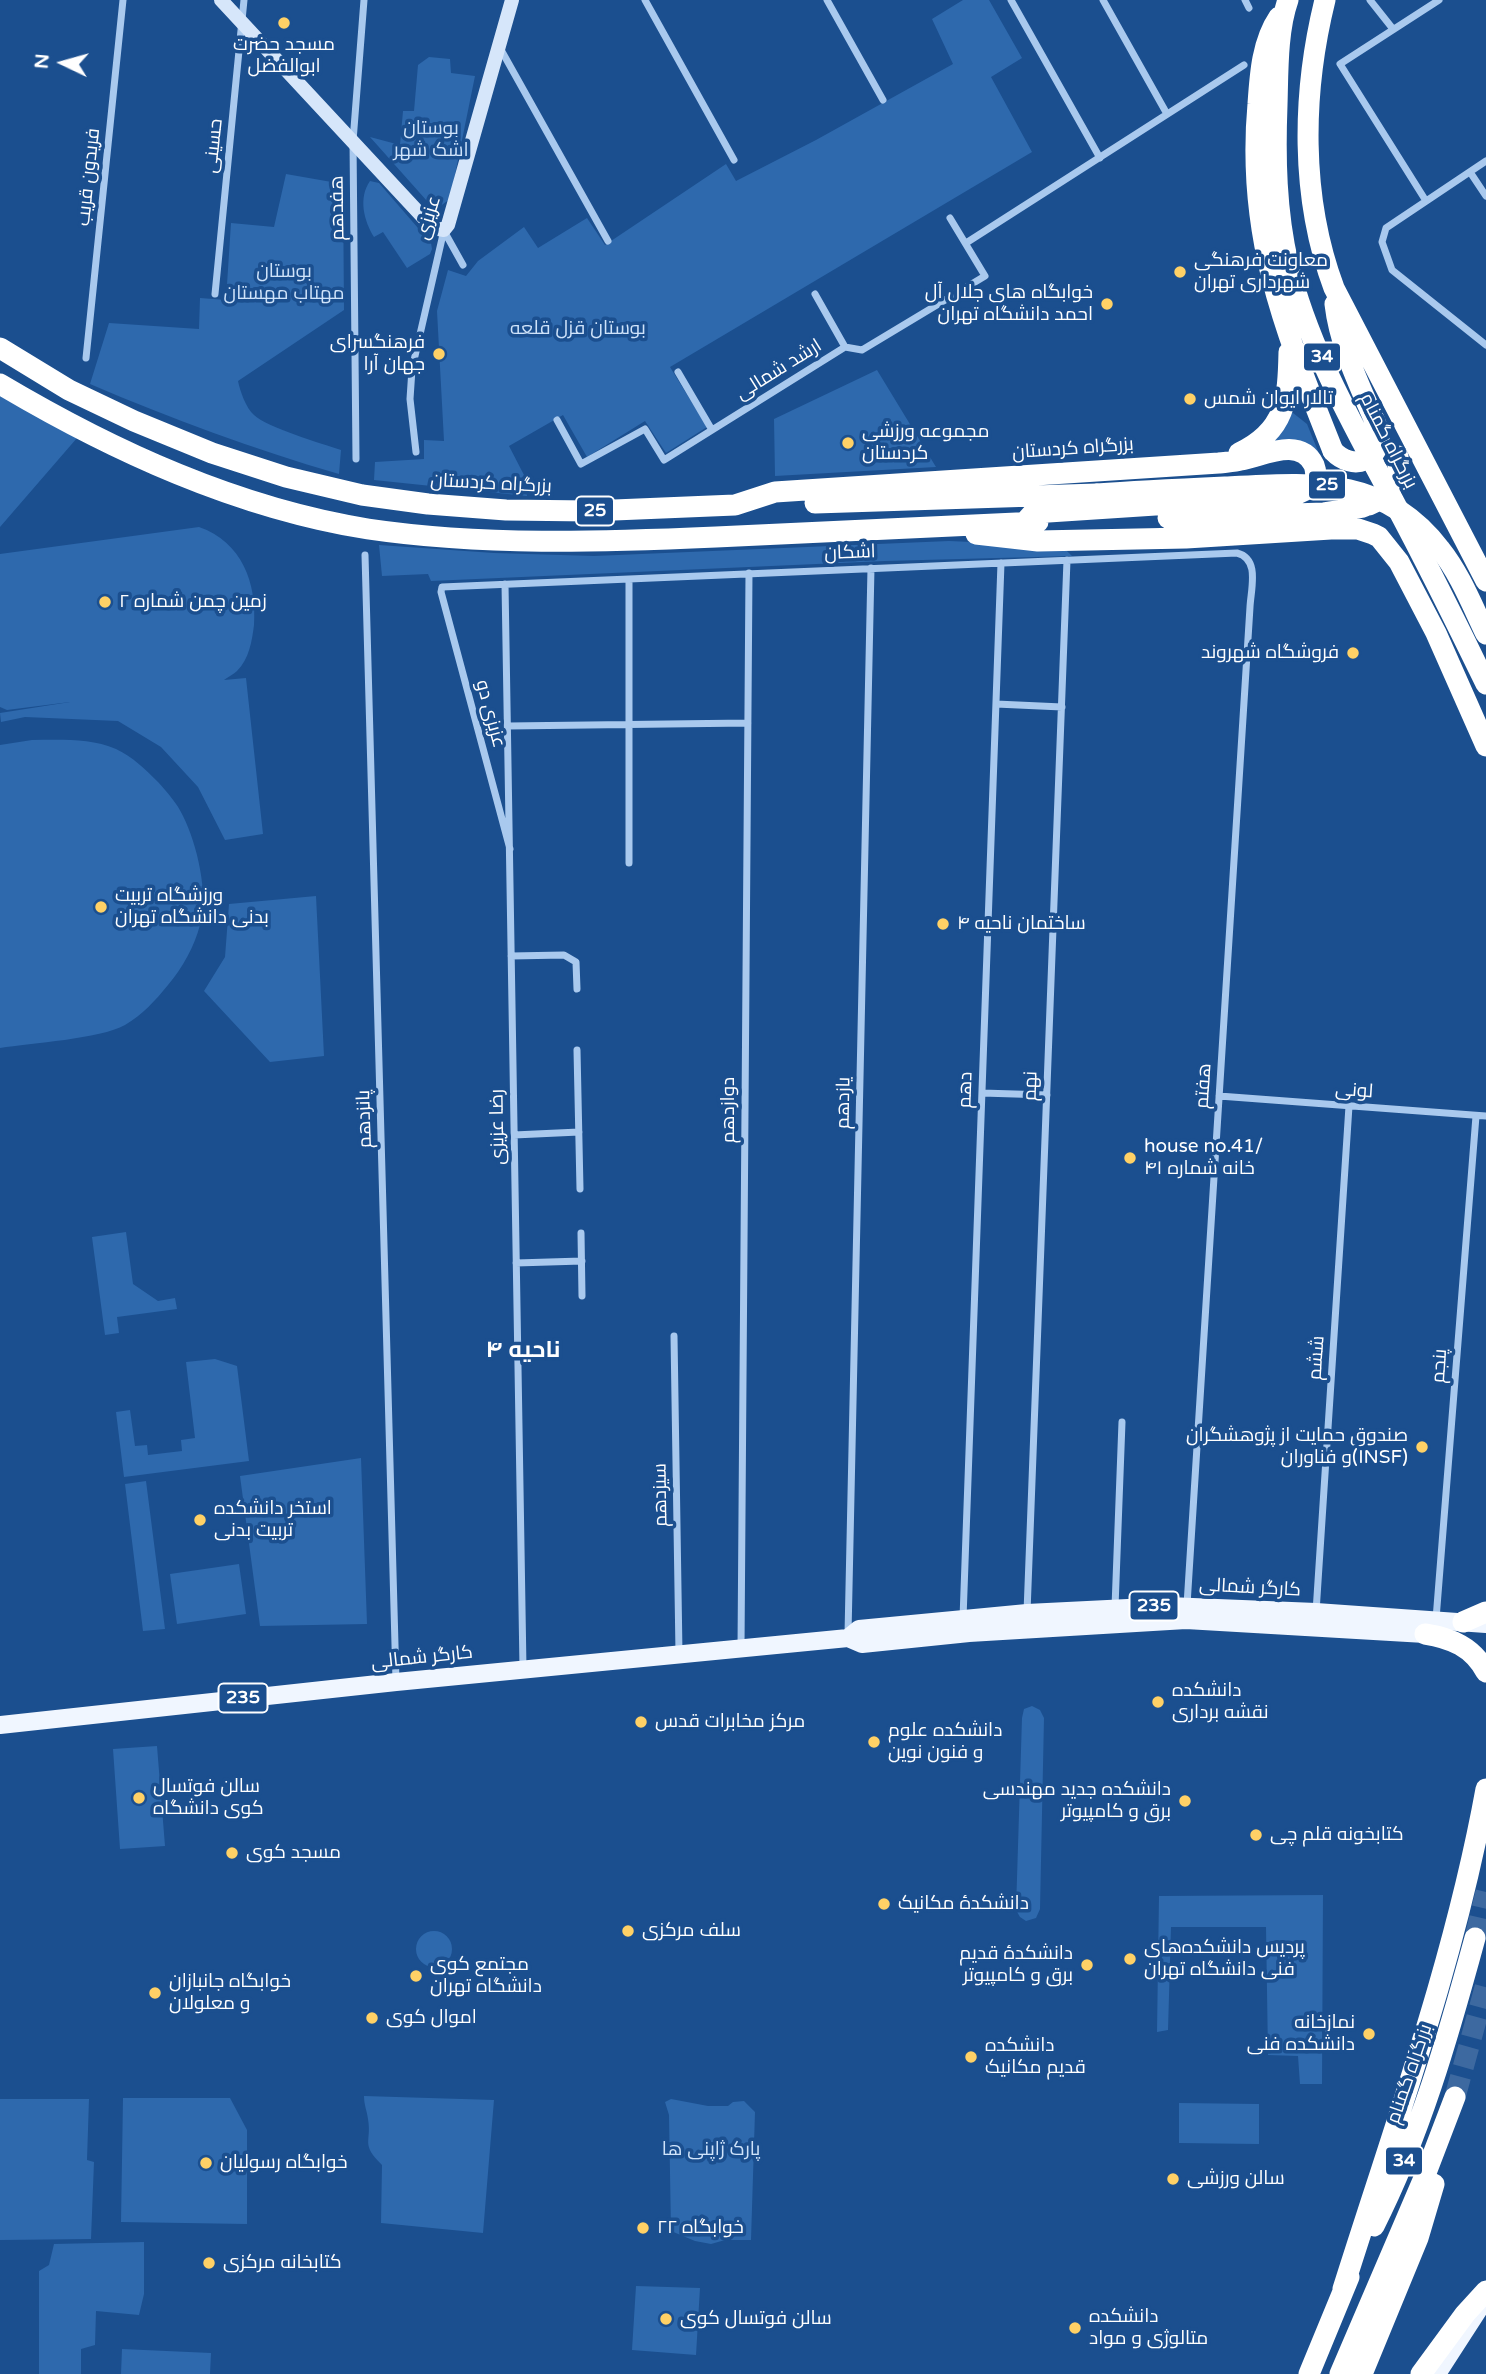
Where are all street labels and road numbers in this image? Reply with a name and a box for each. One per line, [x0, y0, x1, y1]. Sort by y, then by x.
street label: حسینی [200, 118, 228, 174]
street label: فریدون قریب [73, 127, 105, 227]
street label: هفدهم [326, 175, 350, 241]
street label: عزیزی [412, 193, 446, 243]
street label: ارشد شمالی [732, 335, 826, 405]
road number: 34 [1303, 342, 1341, 372]
street label: بزرگراه گمنام [1354, 389, 1422, 493]
street label: بزرگراه کردستان [1011, 433, 1135, 465]
street label: بزرگراه کردستان [430, 469, 552, 499]
road number: 25 [1308, 471, 1346, 500]
road number: 25 [576, 496, 614, 526]
street label: اشکان [824, 541, 876, 565]
street label: عزیزی دو [470, 678, 510, 750]
street label: هفتم [1191, 1063, 1217, 1109]
street label: دهم [954, 1071, 978, 1109]
street label: نهم [1019, 1071, 1043, 1101]
street label: دوازدهم [718, 1077, 740, 1143]
street label: یازدهم [832, 1077, 856, 1129]
street label: لونی [1334, 1078, 1374, 1104]
street label: پانزدهم [353, 1089, 377, 1149]
street label: رضا عزیزی [486, 1089, 510, 1165]
street label: ششم [1304, 1335, 1330, 1381]
street label: پنجم [1427, 1348, 1453, 1384]
street label: سیزدهم [649, 1463, 673, 1527]
street label: کارگر شمالی [1198, 1574, 1302, 1602]
road number: 235 [1130, 1591, 1178, 1620]
street label: کارگر شمالی [370, 1641, 474, 1675]
road number: 235 [218, 1684, 268, 1713]
street label: بزرگراه گمنام [1382, 2021, 1438, 2127]
road number: 34 [1385, 2146, 1423, 2176]

